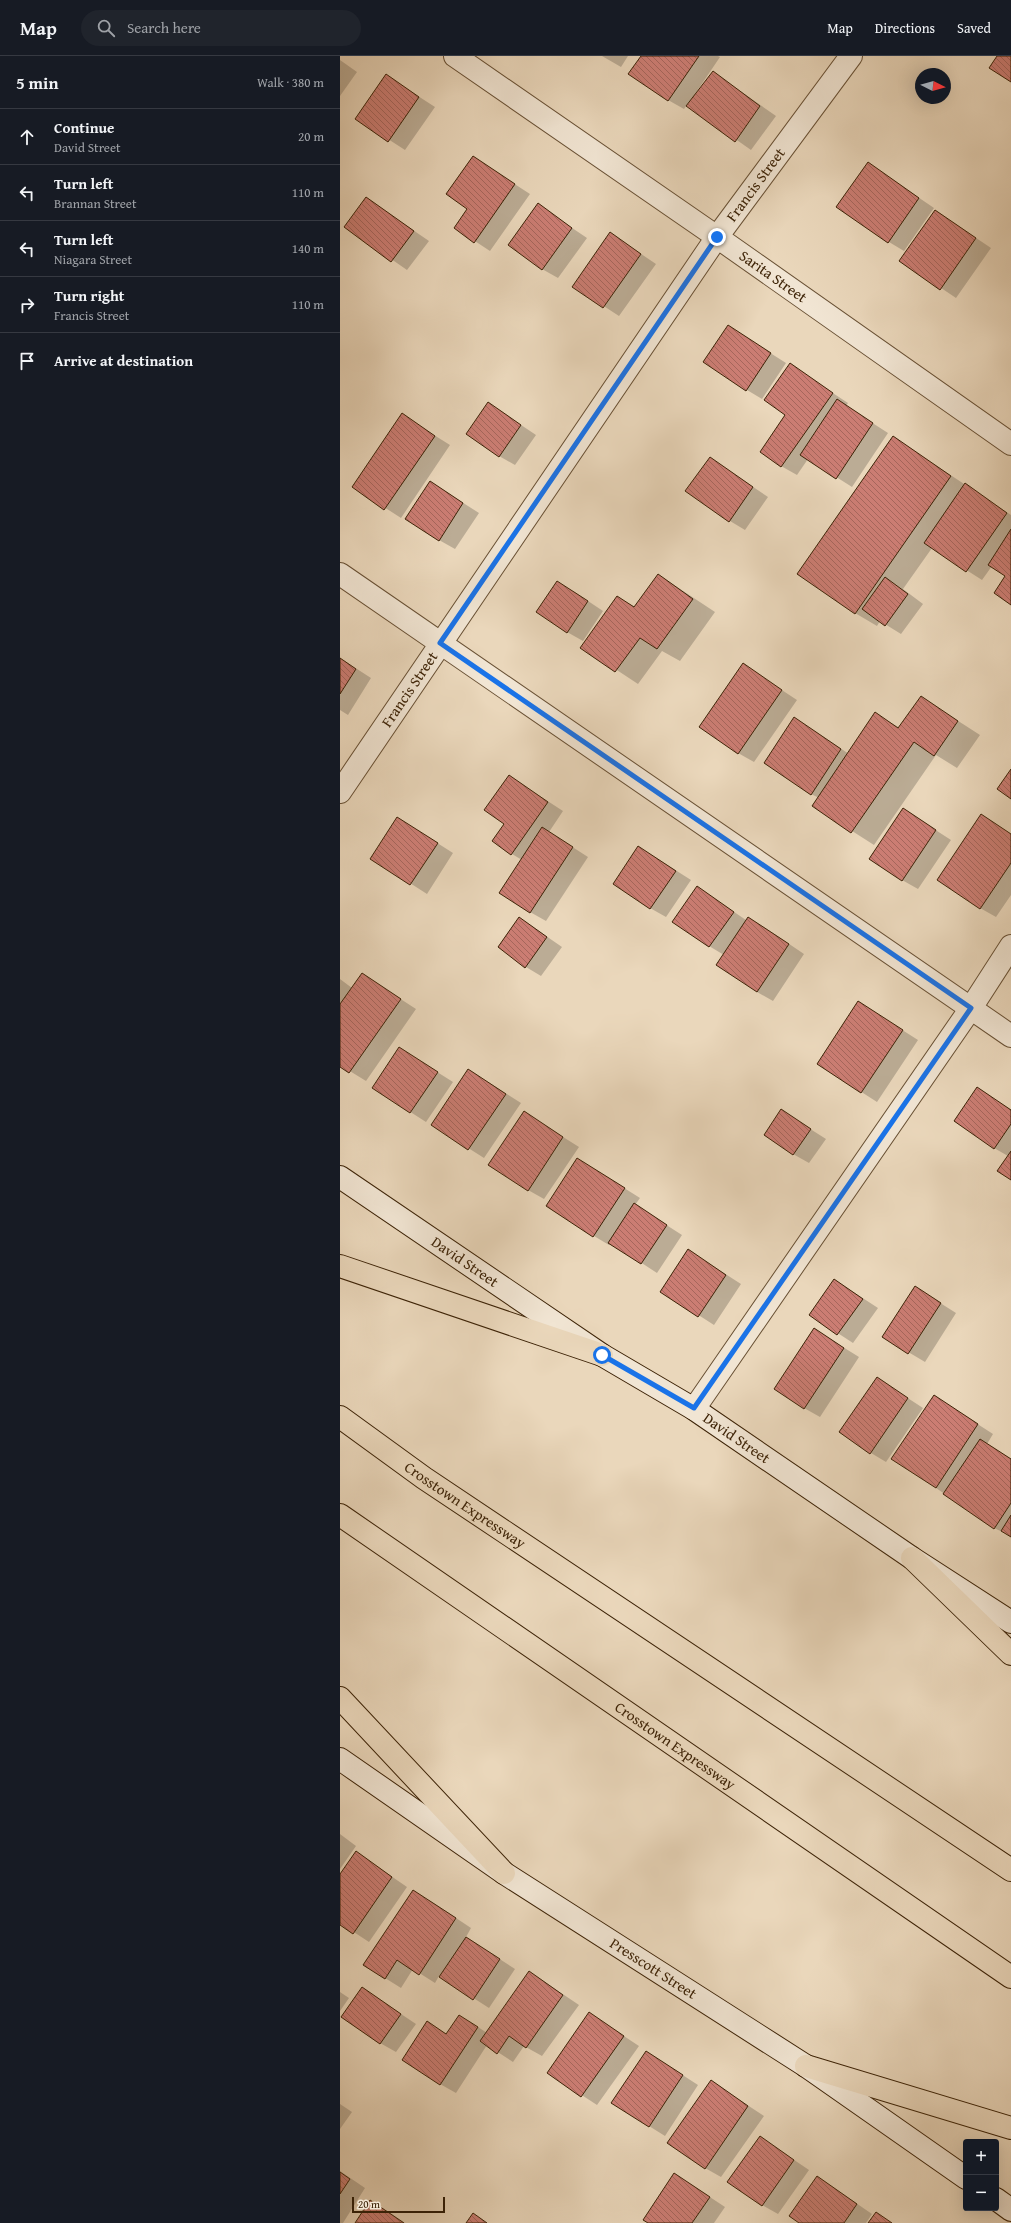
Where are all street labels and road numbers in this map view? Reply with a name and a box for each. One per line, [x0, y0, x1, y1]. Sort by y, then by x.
street label: Francis Street [721, 143, 790, 226]
street label: Sarita Street [735, 245, 812, 308]
street label: Francis Street [376, 647, 443, 731]
street label: David Street [427, 1231, 504, 1292]
street label: David Street [699, 1407, 775, 1468]
street label: Crosstown Expressway [400, 1456, 531, 1553]
street label: Crosstown Expressway [611, 1696, 740, 1795]
street label: Presscott Street [606, 1932, 702, 2004]

